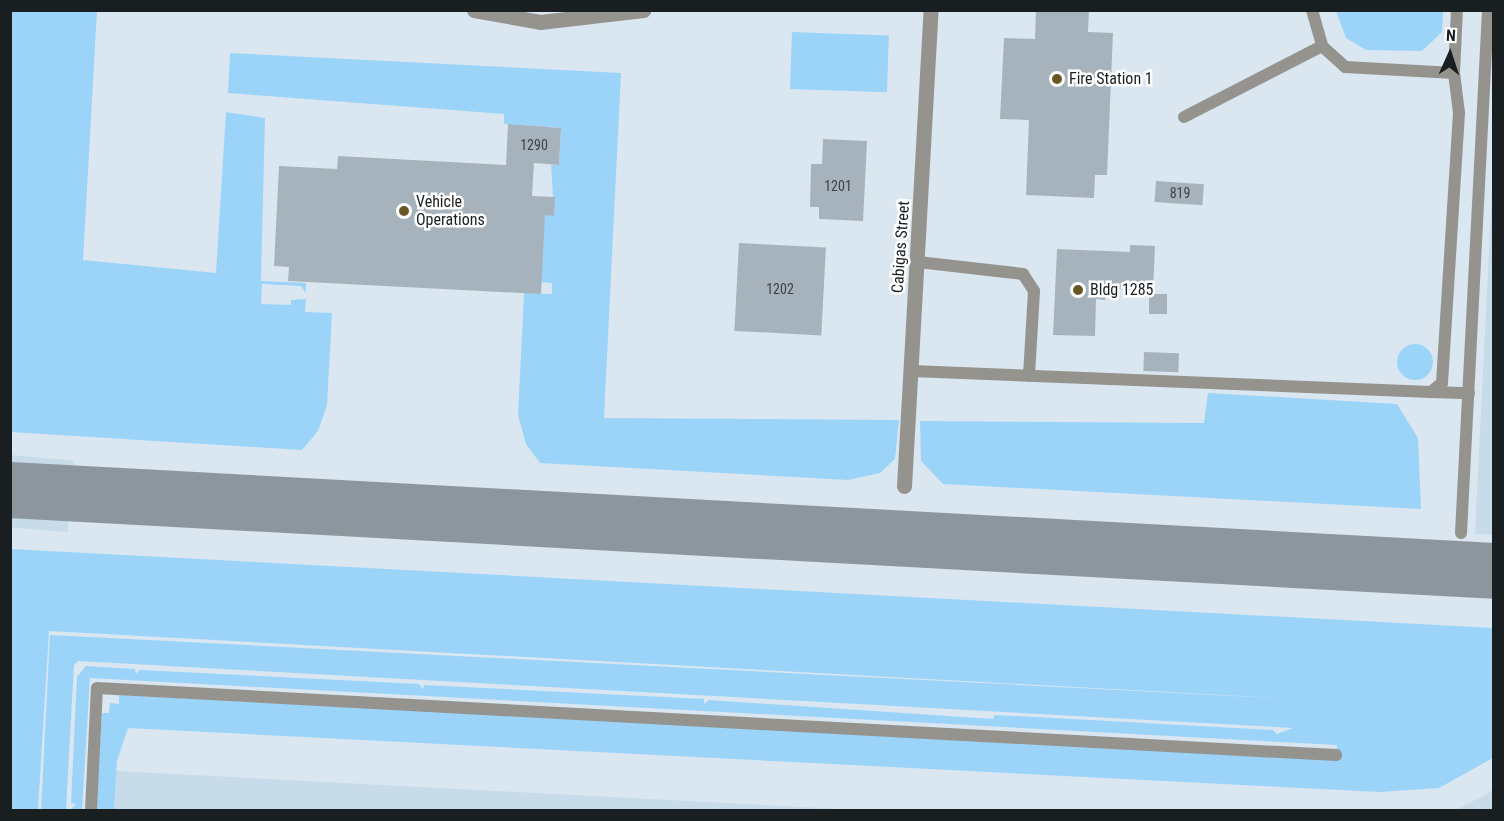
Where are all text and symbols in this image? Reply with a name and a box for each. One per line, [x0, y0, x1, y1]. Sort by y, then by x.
north arrow [1420, 24, 1480, 84]
text: N [1446, 26, 1456, 45]
place label: Fire Station 1 [1069, 69, 1153, 89]
marker: Fire Station 1 [1050, 72, 1064, 86]
house number: 1290 [520, 137, 548, 153]
house number: 1201 [824, 178, 852, 194]
house number: 819 [1170, 185, 1190, 201]
place label: Vehicle Operations [416, 192, 485, 230]
street label: Cabigas Street [888, 200, 914, 294]
marker: Vehicle Operations [397, 204, 411, 218]
place label: Bldg 1285 [1090, 280, 1154, 300]
house number: 1202 [766, 281, 794, 297]
marker: Bldg 1285 [1071, 283, 1085, 297]

